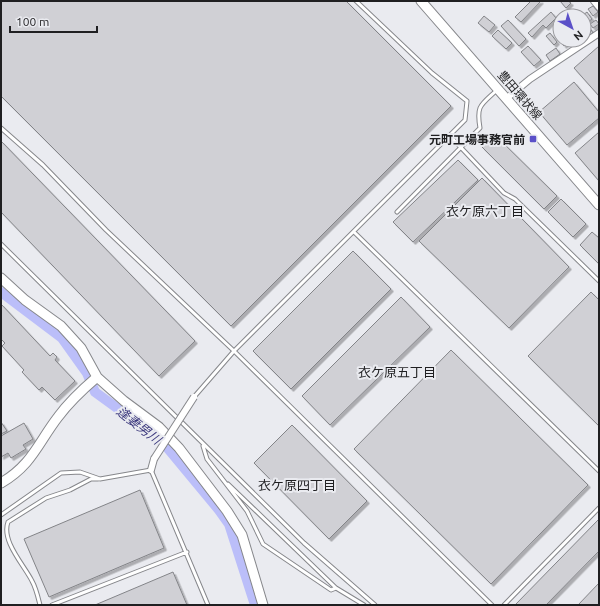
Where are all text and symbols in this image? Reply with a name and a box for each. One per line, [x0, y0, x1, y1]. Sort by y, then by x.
scale bar [10, 8, 97, 34]
north arrow [552, 8, 592, 48]
text: 100 m [16, 15, 49, 28]
text: N [571, 28, 585, 43]
street label: 豊田環状線 [495, 68, 545, 122]
place label: 元町工場事務官前 [429, 133, 525, 146]
marker: 元町工場事務官前 [528, 134, 538, 144]
district label: 衣ケ原六丁目 [446, 204, 524, 218]
district label: 衣ケ原五丁目 [358, 365, 436, 379]
water label: 逢妻男川 [114, 403, 165, 448]
district label: 衣ケ原四丁目 [258, 478, 336, 492]

